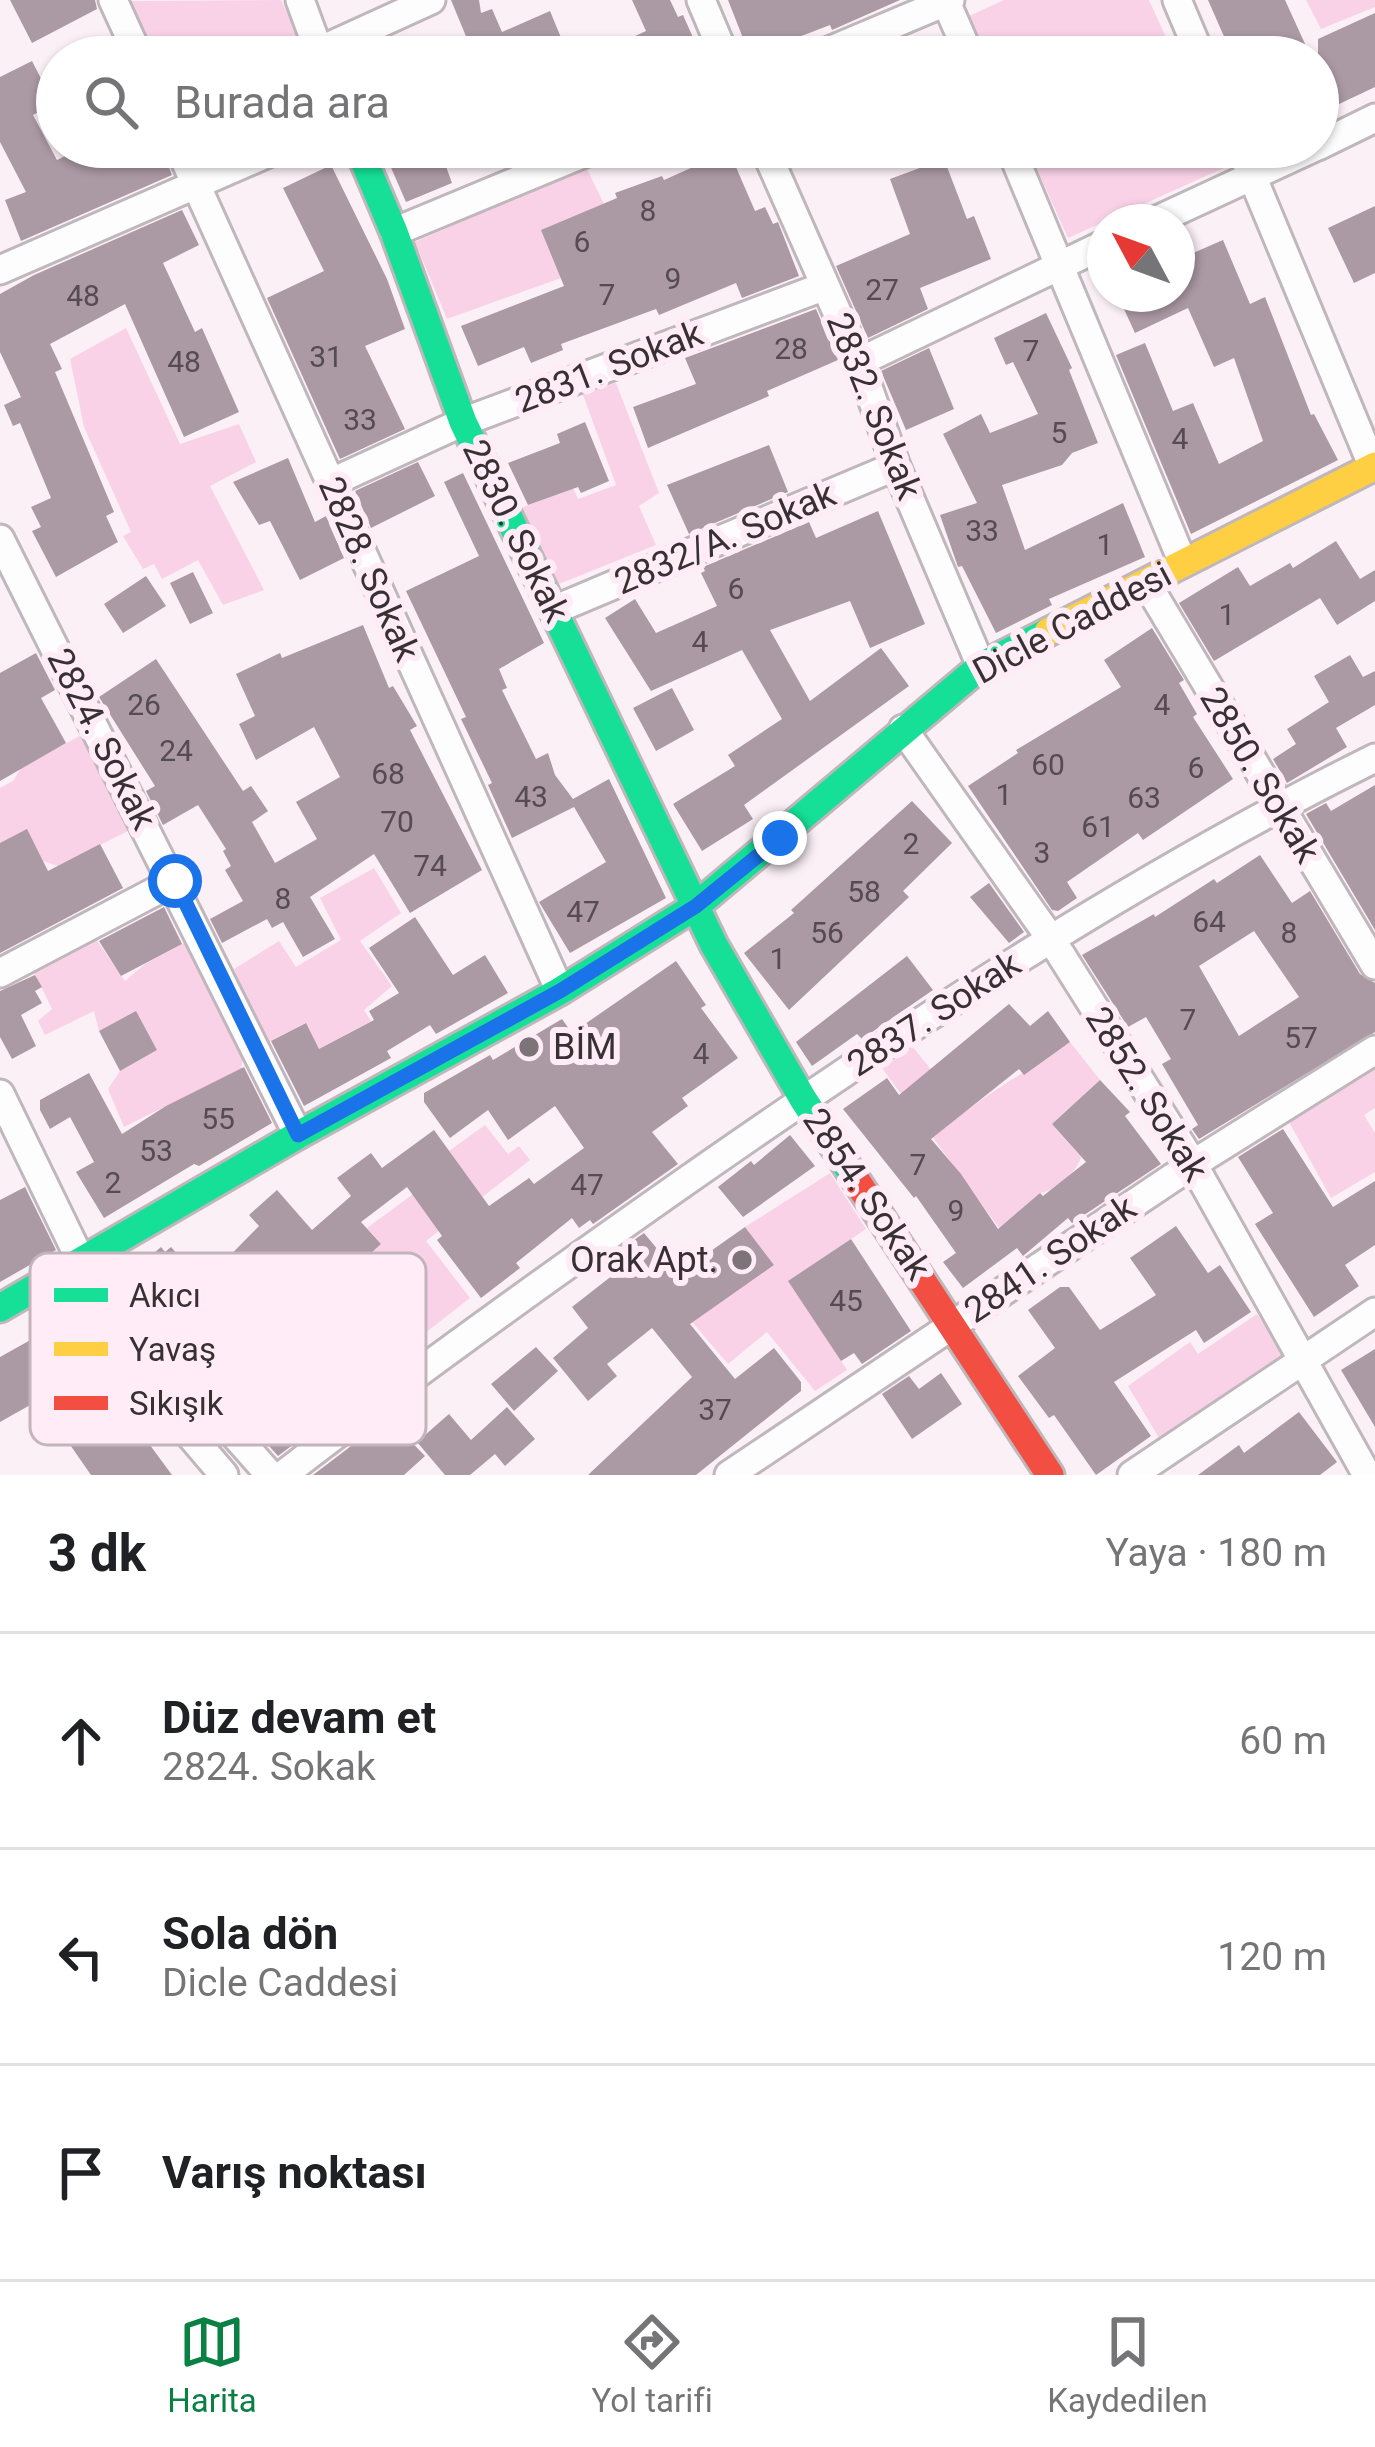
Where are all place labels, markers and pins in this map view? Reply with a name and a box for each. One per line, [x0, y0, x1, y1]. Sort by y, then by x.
place label: BİM [553, 1026, 617, 1068]
marker: BİM [516, 1034, 542, 1060]
place label: Orak Apt. [570, 1239, 718, 1281]
marker: Orak Apt. [729, 1247, 755, 1273]

